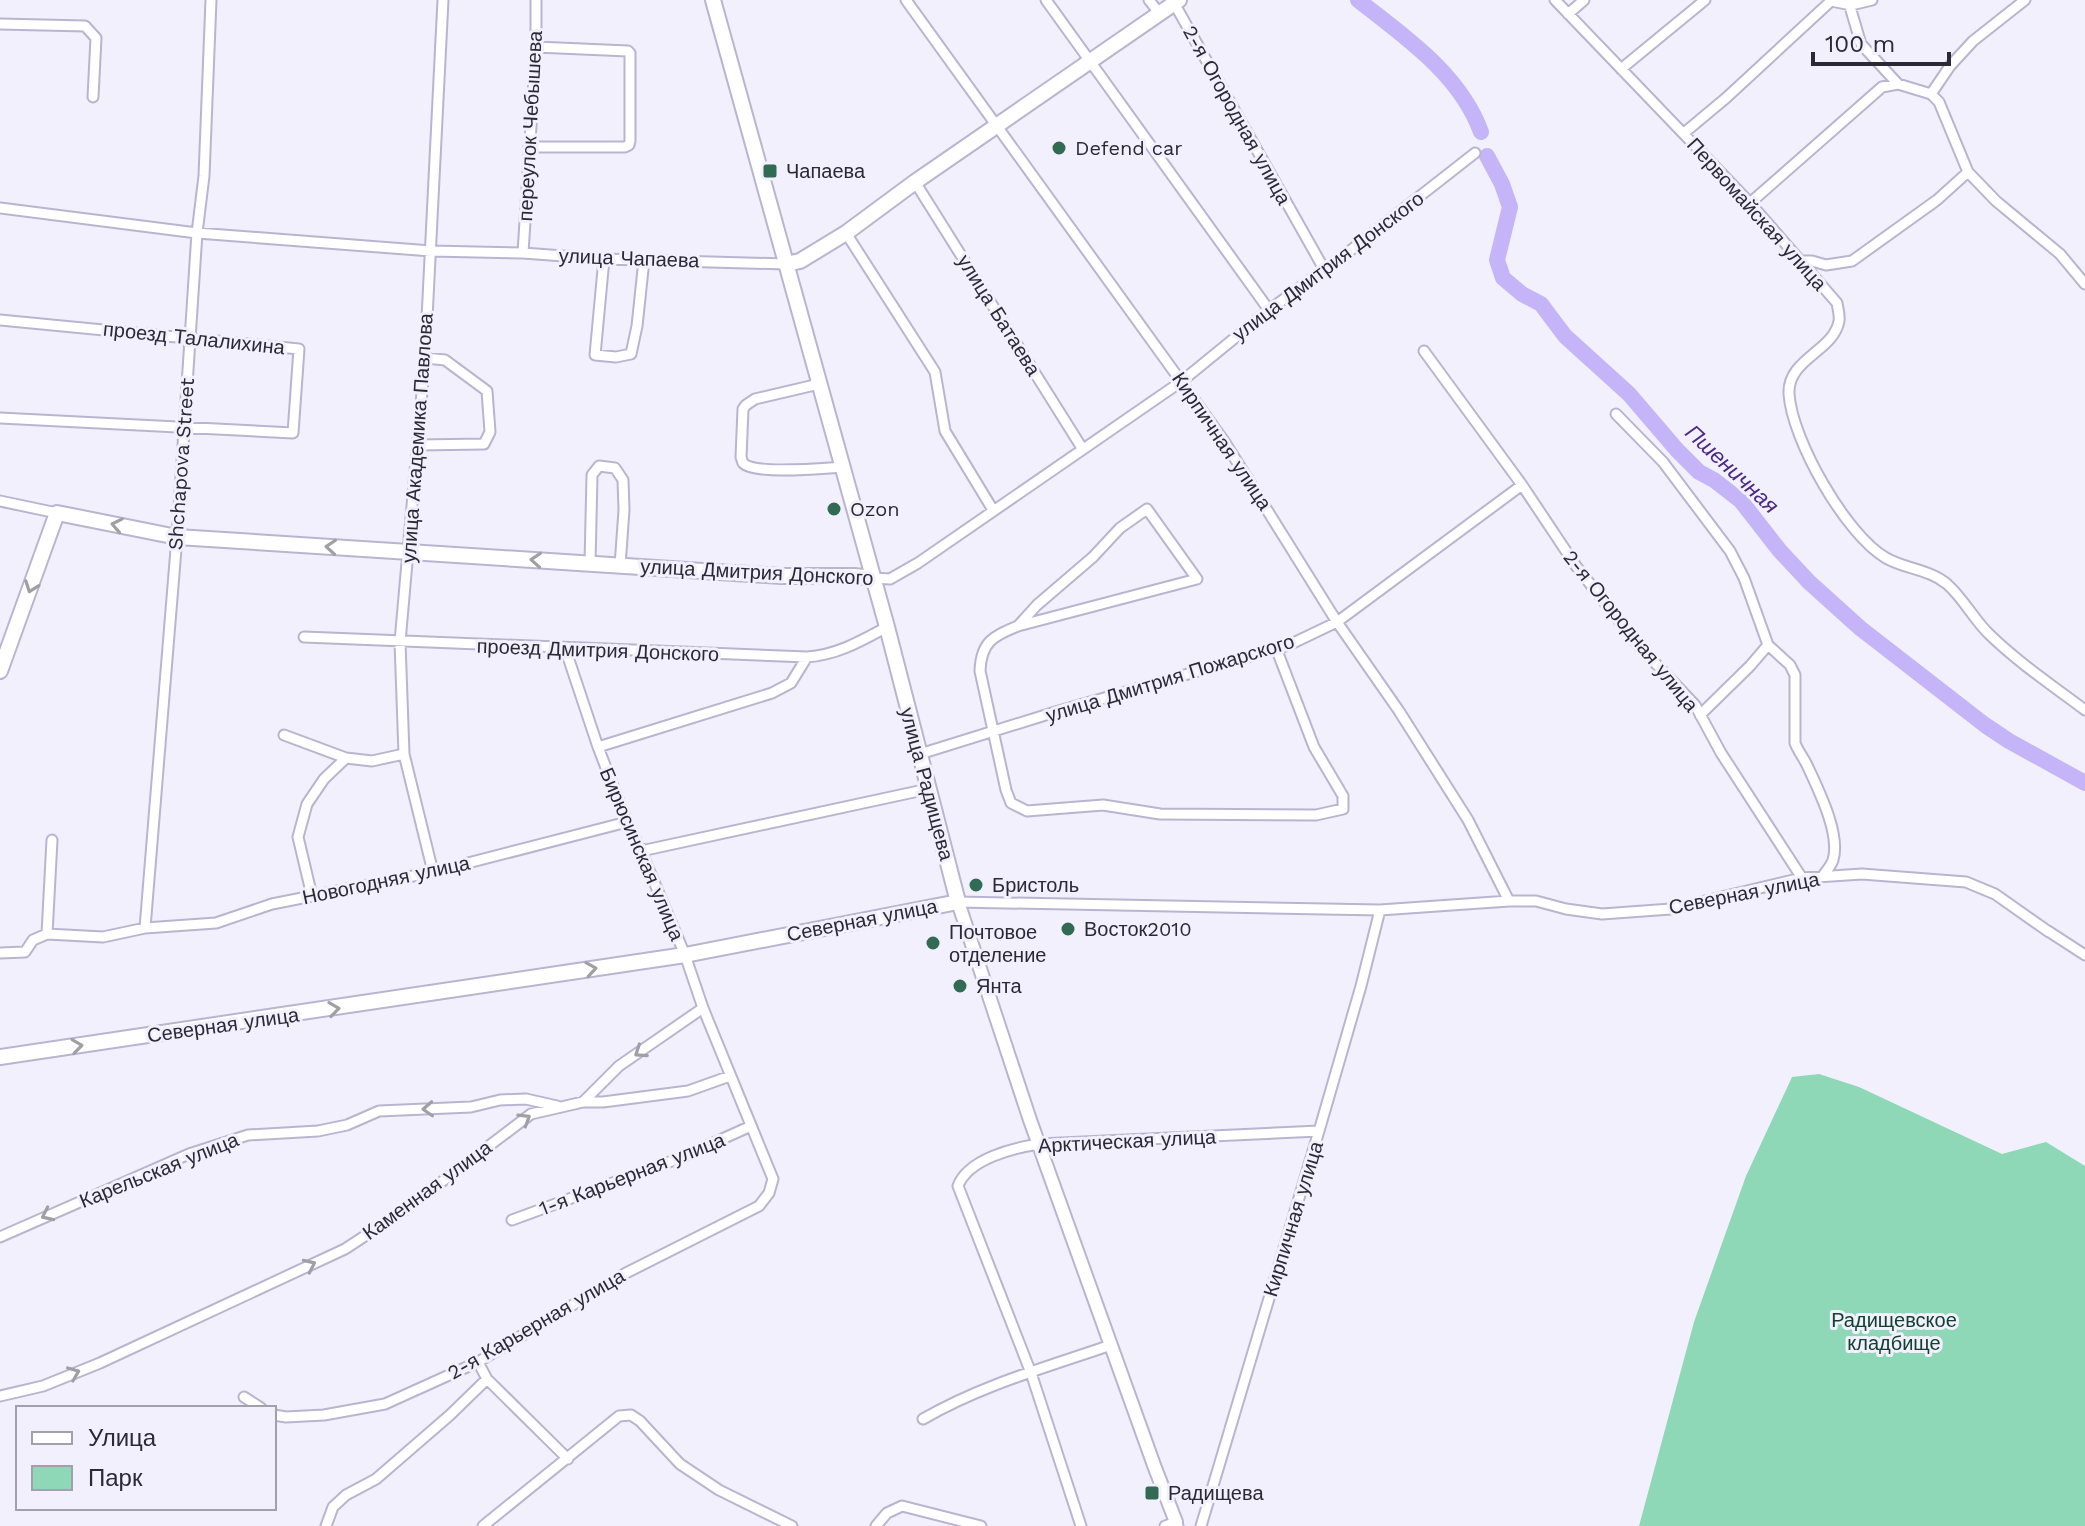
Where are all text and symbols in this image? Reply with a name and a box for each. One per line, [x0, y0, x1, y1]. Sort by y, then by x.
scale bar [1813, 16, 1949, 66]
street label: 2-я Огородная улица [1178, 21, 1297, 209]
street label: переулок Чебышева [513, 29, 547, 222]
text: 100 m [1825, 30, 1895, 58]
street label: Первомайская улица [1682, 133, 1832, 296]
place label: Defend car [1075, 136, 1182, 160]
marker: Defend car [1050, 139, 1068, 157]
place label: Чапаева [786, 159, 866, 183]
marker: Чапаева [761, 162, 779, 180]
street label: улица Дмитрия Донского [1228, 186, 1428, 346]
street label: улица Чапаева [558, 244, 701, 272]
street label: улица Батаева [952, 250, 1046, 381]
street label: улица Академика Павлова [396, 311, 438, 564]
street label: проезд Талалихина [102, 317, 287, 360]
street label: Кирпичная улица [1167, 367, 1277, 515]
street label: Shchapova Street [163, 376, 199, 551]
water label: Пшеничная [1680, 420, 1784, 519]
place label: Ozon [850, 497, 900, 521]
marker: Ozon [825, 500, 843, 518]
one-way arrow [110, 517, 124, 534]
one-way arrow [324, 539, 337, 556]
street label: 2-я Огородная улица [1558, 545, 1704, 717]
one-way arrow [529, 552, 542, 569]
street label: улица Дмитрия Донского [640, 554, 874, 590]
one-way arrow [24, 579, 41, 593]
street label: улица Дмитрия Пожарского [1043, 629, 1297, 727]
street label: проезд Дмитрия Донского [476, 634, 720, 666]
street label: улица Радищева [895, 705, 959, 864]
street label: Бирюсинская улица [595, 764, 690, 945]
street label: Новогодняя улица [300, 850, 473, 909]
street label: Северная улица [1667, 866, 1822, 919]
place label: Бристоль [992, 873, 1079, 897]
marker: Бристоль [967, 876, 985, 894]
street label: Северная улица [785, 893, 940, 946]
place label: Восток2010 [1084, 917, 1192, 941]
place label: Почтовое отделение [949, 920, 1046, 967]
marker: Восток2010 [1059, 920, 1077, 938]
marker: Почтовое отделение [924, 934, 942, 952]
one-way arrow [585, 961, 598, 978]
place label: Янта [976, 974, 1022, 998]
marker: Янта [951, 977, 969, 995]
one-way arrow [328, 1001, 341, 1018]
street label: Северная улица [146, 1002, 301, 1048]
one-way arrow [70, 1038, 84, 1055]
one-way arrow [635, 1042, 649, 1057]
one-way arrow [421, 1100, 434, 1117]
one-way arrow [516, 1114, 531, 1129]
street label: Арктическая улица [1037, 1124, 1218, 1158]
street label: Карельская улица [76, 1127, 243, 1213]
street label: 1-я Карьерная улица [536, 1127, 729, 1221]
street label: Каменная улица [358, 1135, 497, 1245]
street label: Кирпичная улица [1258, 1138, 1328, 1300]
one-way arrow [41, 1205, 56, 1221]
one-way arrow [302, 1258, 317, 1274]
street label: 2-я Карьерная улица [443, 1263, 630, 1385]
park label: Радищевское кладбище [1831, 1308, 1957, 1355]
one-way arrow [66, 1367, 80, 1383]
legend [16, 1406, 276, 1510]
text: Улица [88, 1424, 157, 1452]
text: Парк [88, 1464, 143, 1492]
place label: Радищева [1168, 1481, 1264, 1505]
marker: Радищева [1143, 1484, 1161, 1502]

